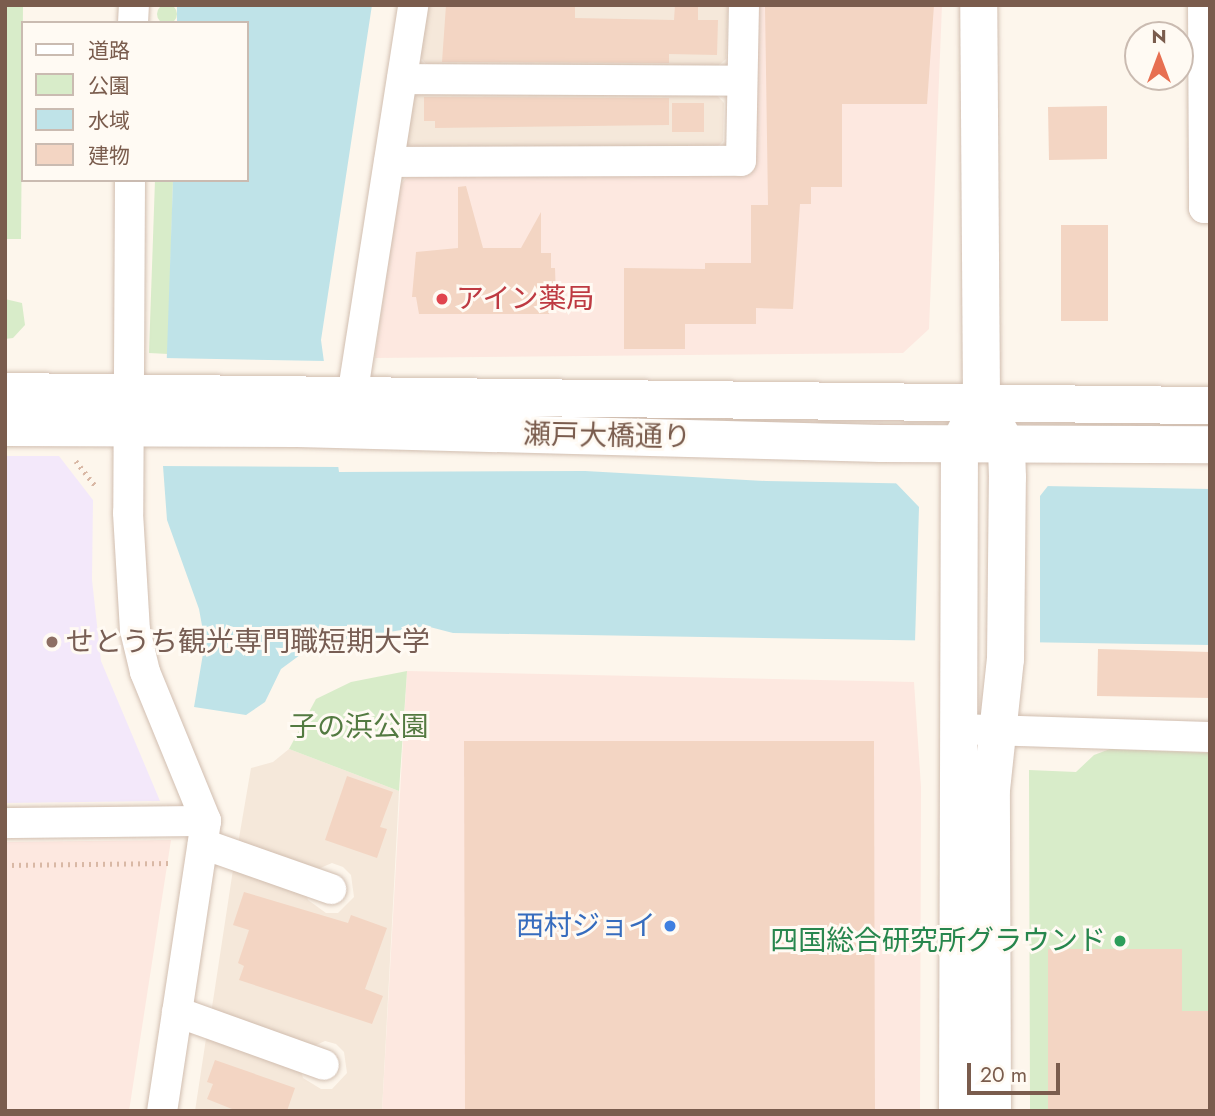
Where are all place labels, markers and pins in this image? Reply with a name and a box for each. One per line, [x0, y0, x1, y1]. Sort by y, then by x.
place label: アイン薬局 [456, 282, 596, 316]
marker: アイン薬局 [434, 291, 450, 307]
place label: せとうち観光専門職短期大学 [66, 625, 430, 659]
marker: せとうち観光専門職短期大学 [44, 634, 60, 650]
place label: 西村ジョイ [516, 909, 656, 943]
marker: 西村ジョイ [662, 918, 678, 934]
place label: 四国総合研究所グラウンド [770, 924, 1106, 958]
marker: 四国総合研究所グラウンド [1112, 933, 1128, 949]

